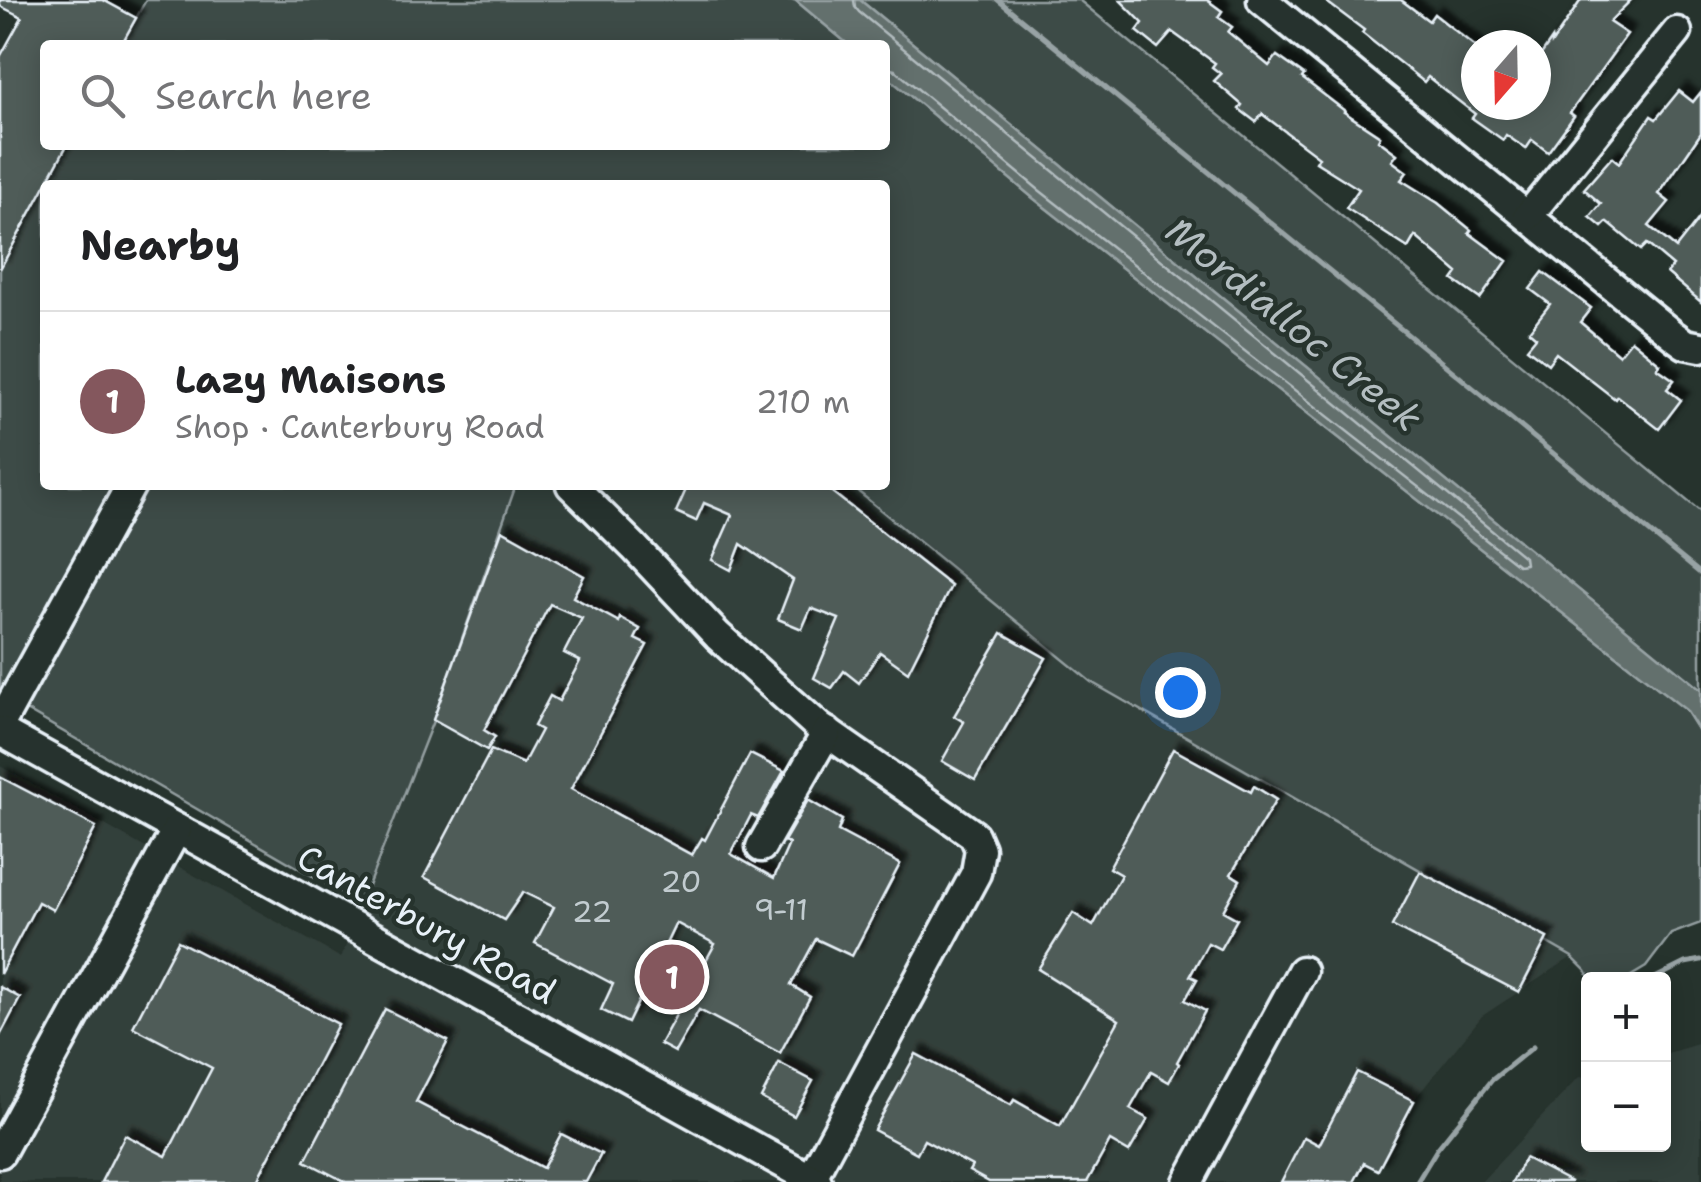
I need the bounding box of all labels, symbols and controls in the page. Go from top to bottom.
north arrow [1461,30,1551,120]
search box [40,40,890,150]
icon: search [75,68,130,123]
text: Search here [155,70,372,121]
water label: Mordialloc Creek [1155,205,1433,443]
text: Nearby [80,217,240,273]
text: Lazy Maisons [175,354,446,405]
text: 1 [105,380,120,423]
text: 210 m [756,380,850,423]
text: Shop · Canterbury Road [175,405,545,448]
your location [1155,667,1206,718]
street label: Canterbury Road [289,833,565,1015]
house number: 20 [660,861,702,902]
house number: 9-11 [754,889,808,930]
house number: 22 [572,891,612,932]
pin: 1 [640,940,704,1014]
map controls [1581,972,1671,1152]
button: + [1581,972,1671,1062]
button: − [1581,1062,1671,1152]

